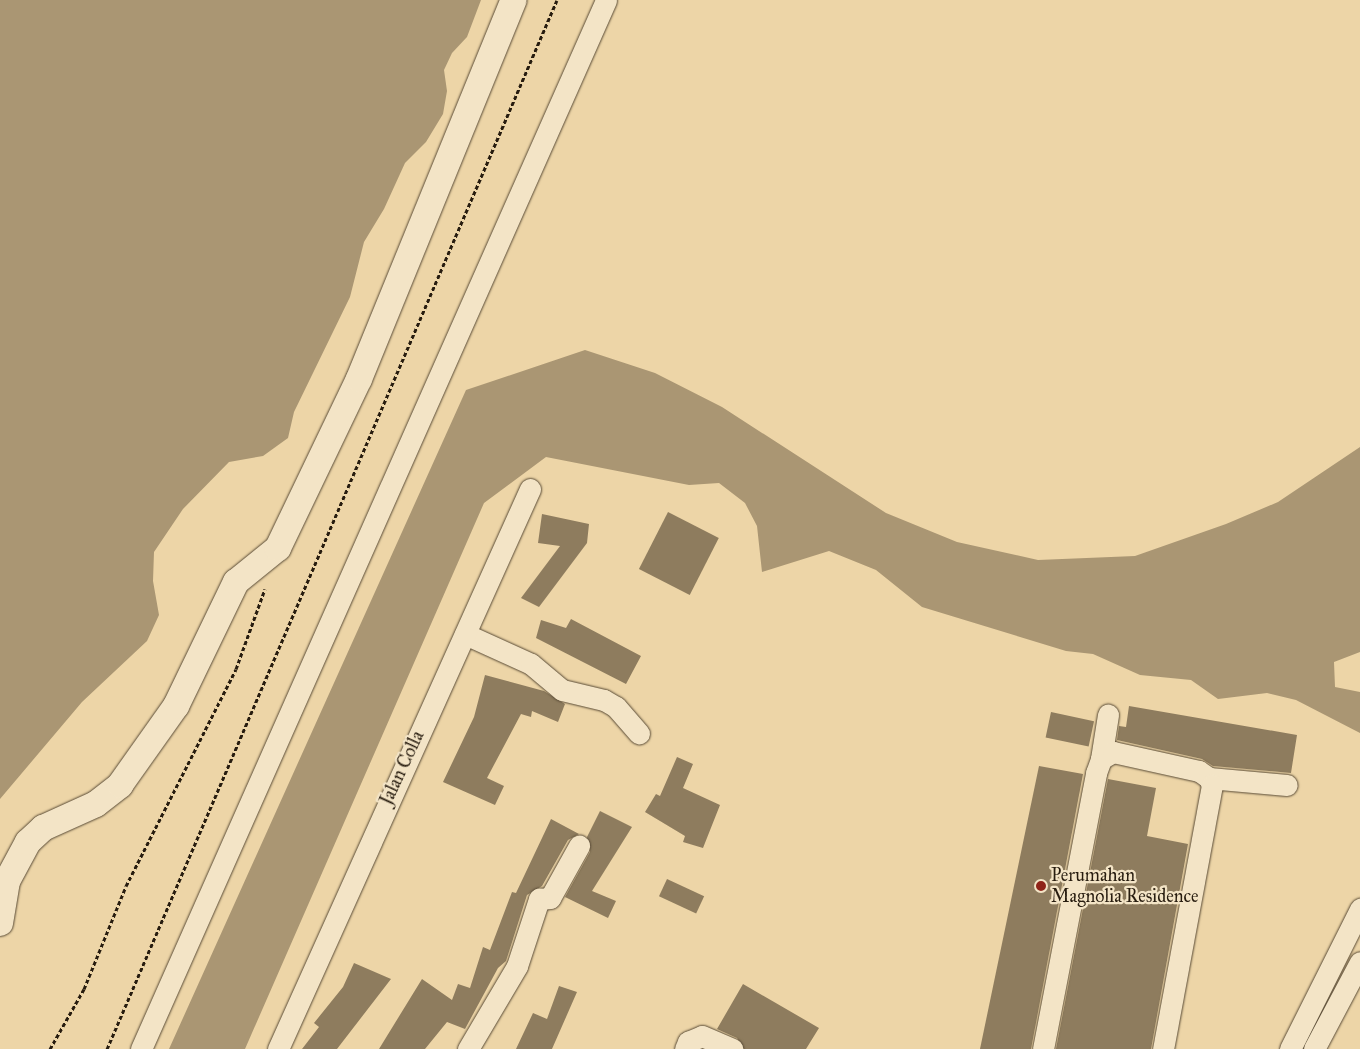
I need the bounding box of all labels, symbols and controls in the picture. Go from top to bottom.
street label: Jalan Colla [375,728,429,808]
place label: Perumahan Magnolia Residence [1051,865,1199,908]
marker: Perumahan Magnolia Residence [1035,880,1047,892]

